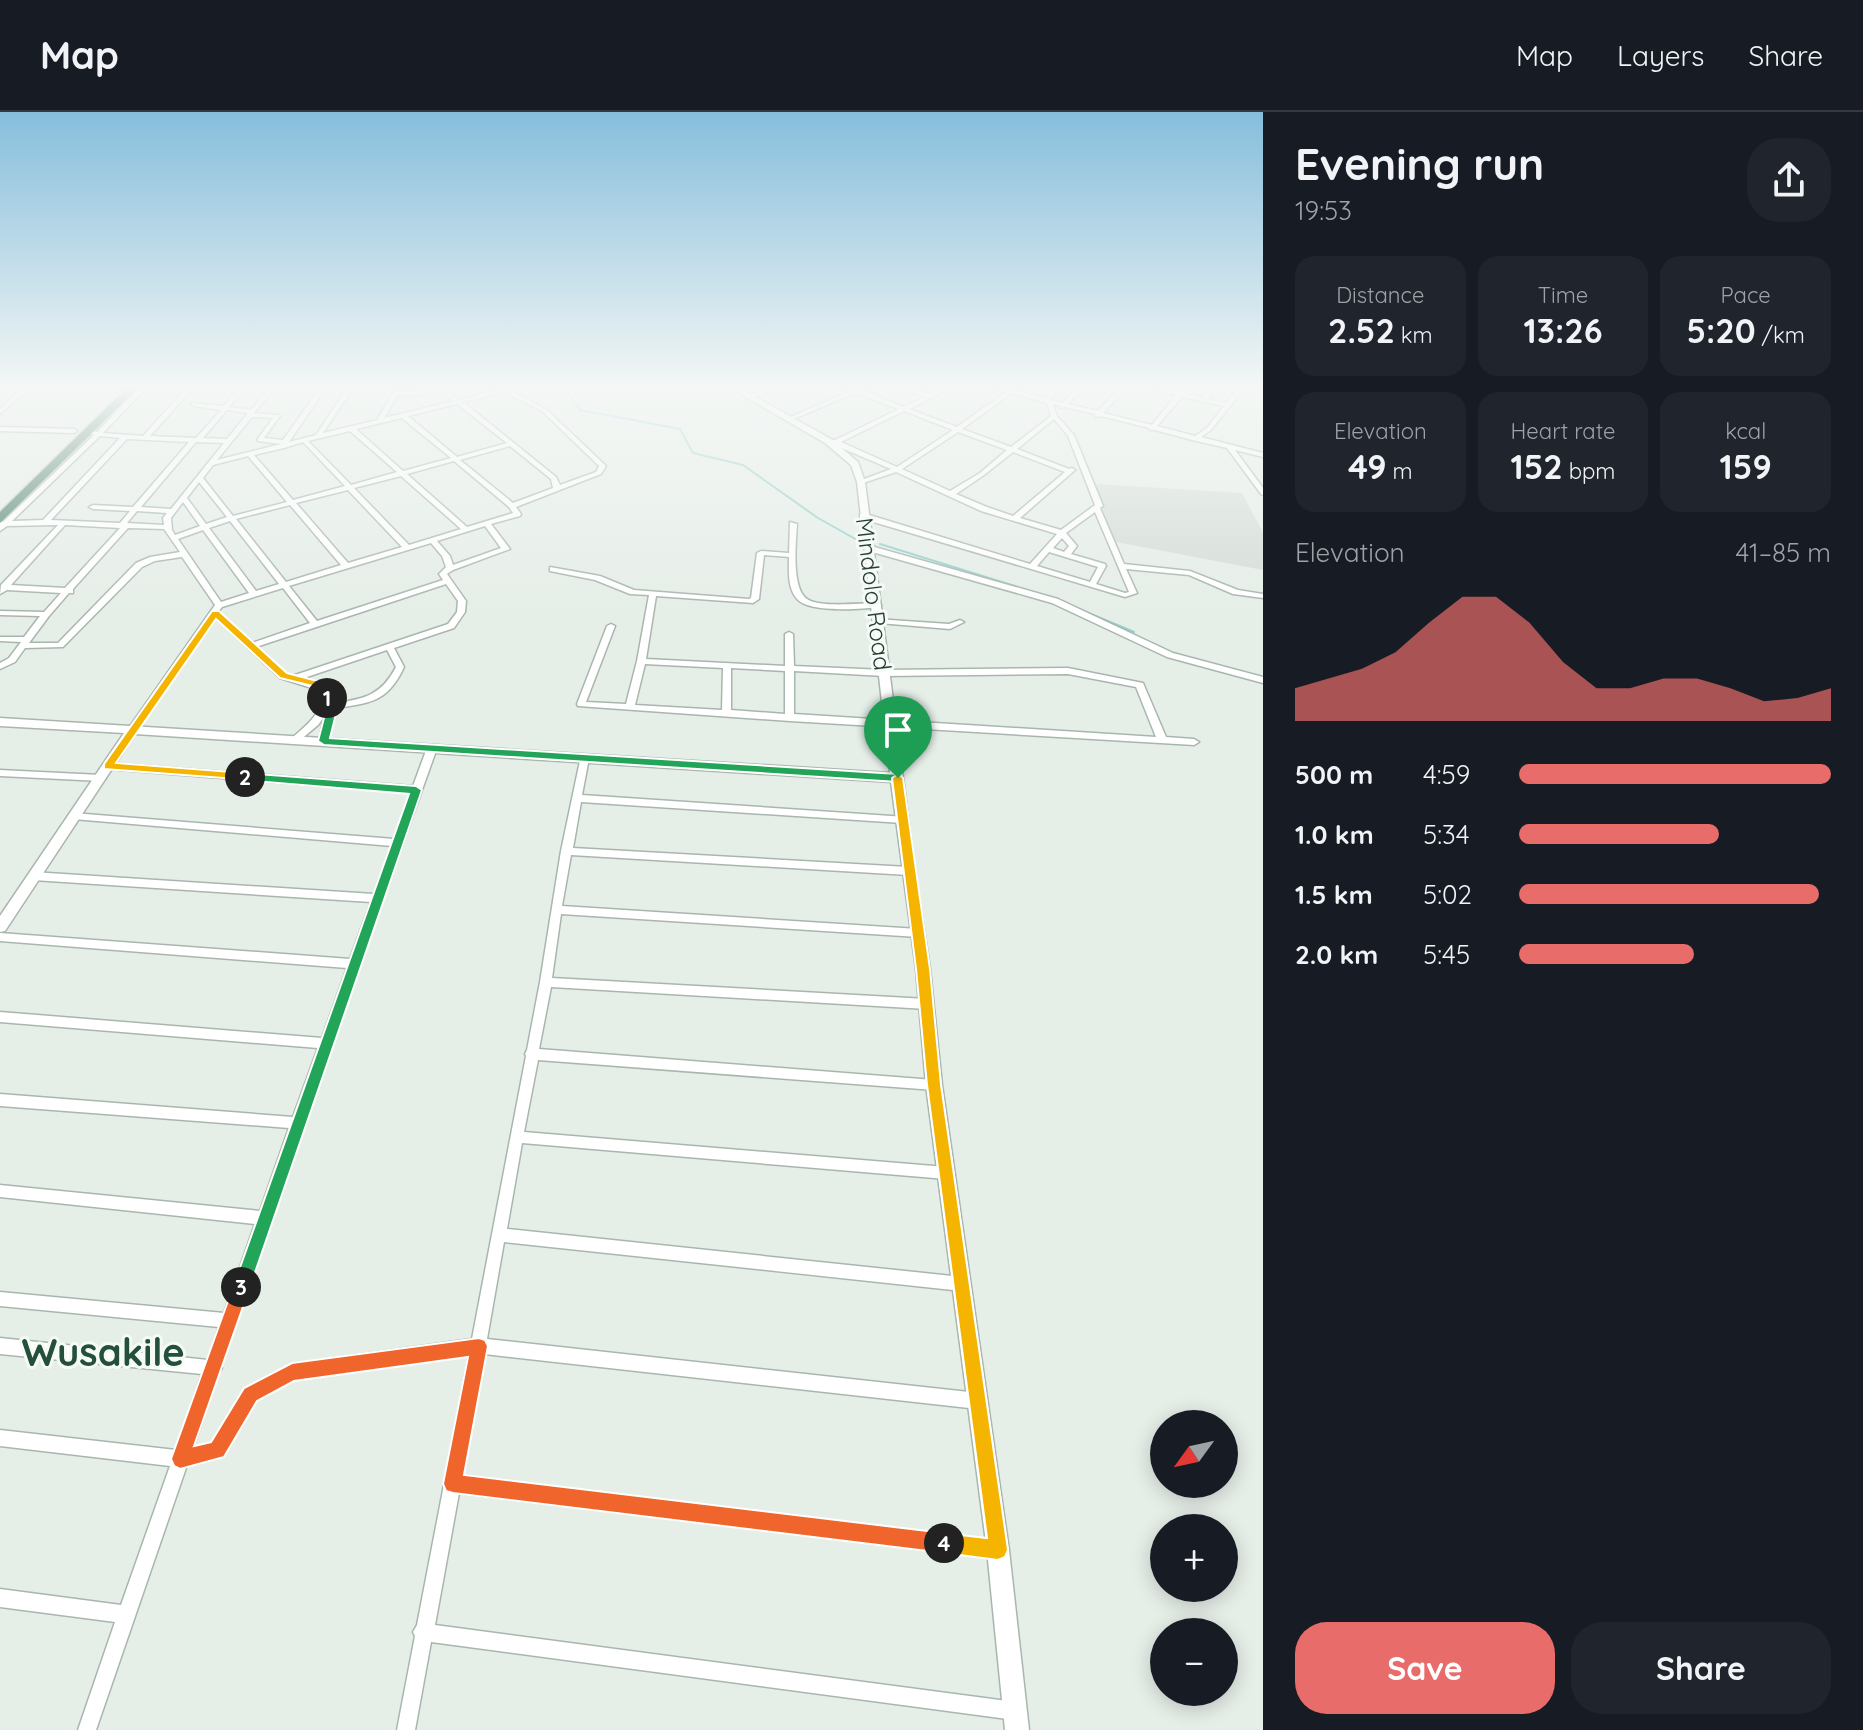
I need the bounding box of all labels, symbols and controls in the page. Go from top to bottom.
text: Map [40,31,119,79]
text: Map [1516,38,1573,73]
text: Layers [1617,38,1704,73]
text: Share [1748,38,1823,73]
text: Evening run [1295,136,1544,191]
button: share [1747,138,1831,222]
text: 19:53 [1295,194,1352,227]
text: Distance [1336,281,1424,309]
text: Time [1538,281,1588,309]
text: Pace [1721,281,1771,309]
text: 2.52 [1328,309,1395,352]
text: 13:26 [1524,309,1602,352]
text: 5:20 [1686,309,1756,352]
text: km [1395,321,1433,349]
text: /km [1756,321,1805,349]
text: Elevation [1334,417,1427,445]
text: Heart rate [1511,417,1615,445]
text: kcal [1725,417,1766,445]
text: 49 [1348,445,1387,488]
text: 152 [1511,445,1563,488]
text: 159 [1720,445,1772,488]
text: m [1387,457,1413,485]
text: bpm [1563,457,1615,485]
street label: Mindolo Road [850,516,898,672]
text: Elevation [1295,536,1405,569]
text: 41–85 m [1736,536,1831,569]
pin: 1 [307,678,347,718]
text: 1 [323,684,331,712]
pin [864,696,932,778]
icon: arrive [876,708,920,752]
pin: 2 [225,757,265,797]
text: 500 m [1295,758,1373,791]
text: 4:59 [1423,758,1470,791]
text: 2 [239,763,251,791]
text: 1.0 km [1295,818,1374,851]
text: 5:34 [1423,818,1469,851]
text: 1.5 km [1295,878,1373,911]
text: 5:02 [1423,878,1472,911]
text: 2.0 km [1295,938,1378,971]
text: 5:45 [1423,938,1470,971]
pin: 3 [221,1267,261,1307]
text: 3 [235,1273,247,1301]
district label: Wusakile [21,1328,185,1376]
north arrow [1150,1410,1238,1498]
map controls [1150,1410,1238,1706]
button: + [1150,1514,1238,1602]
pin: 4 [924,1523,964,1563]
text: 4 [938,1529,950,1557]
button: − [1150,1618,1238,1706]
button: Save [1295,1622,1555,1714]
button: Share [1571,1622,1831,1714]

